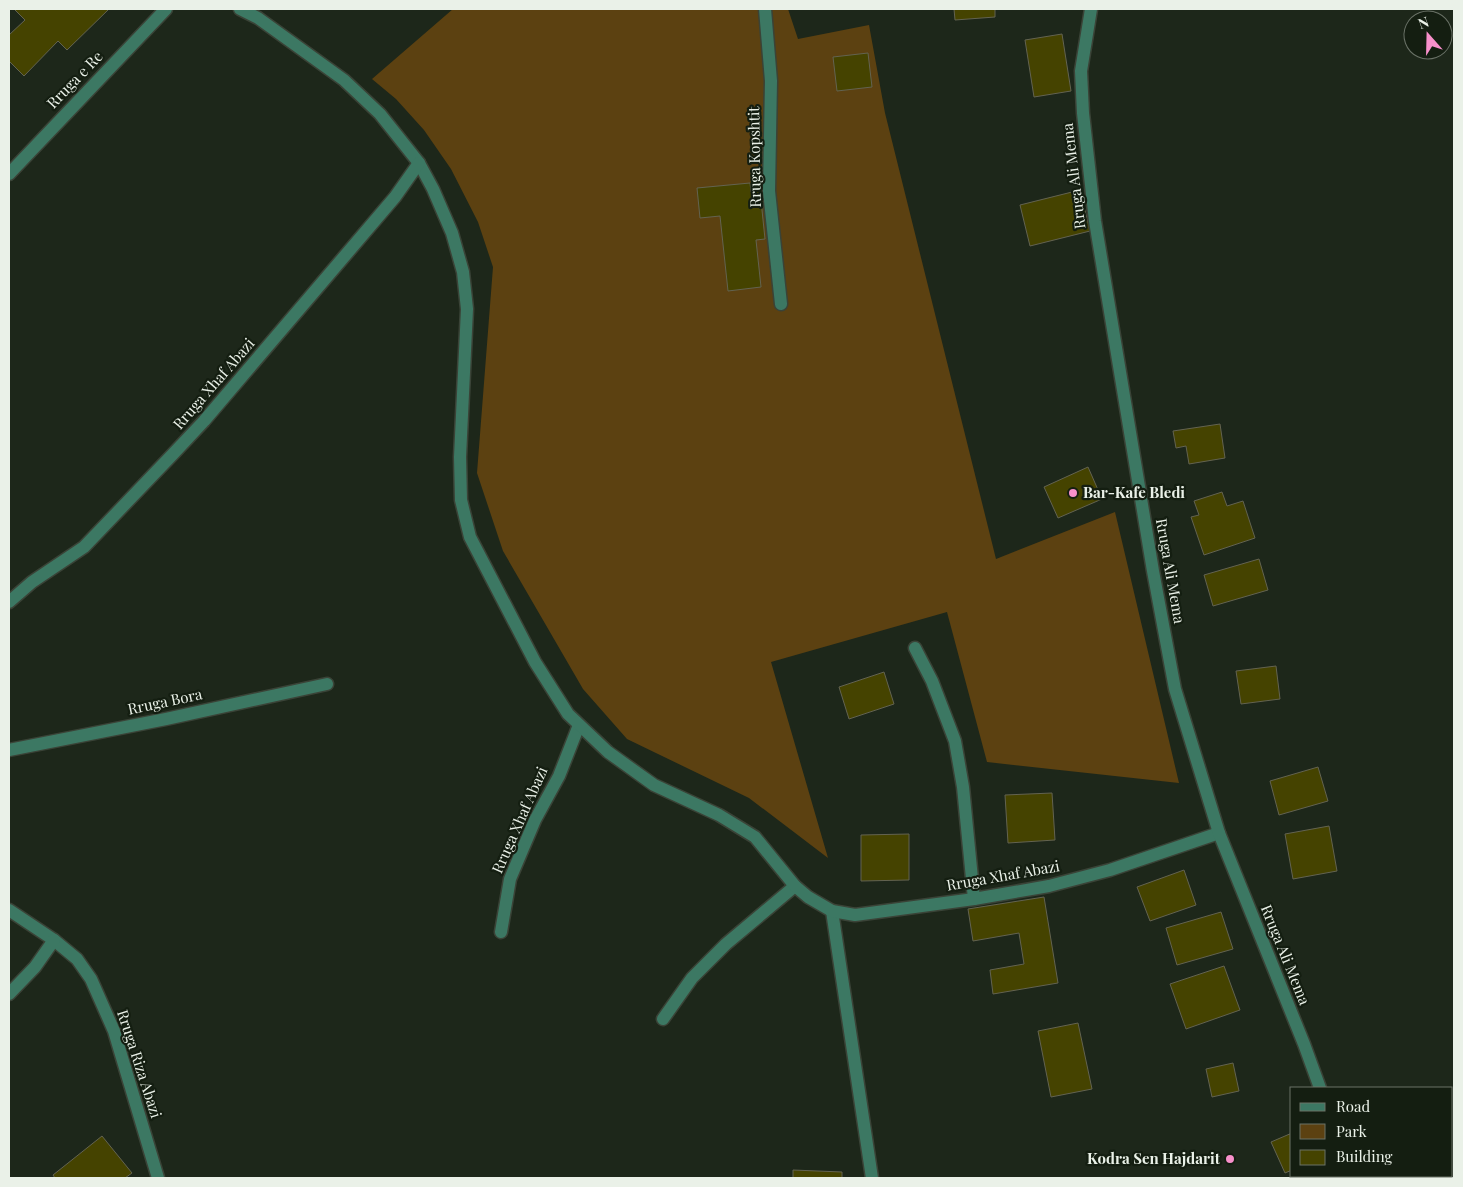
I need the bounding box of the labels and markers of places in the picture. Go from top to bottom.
place label: Bar-Kafe Bledi [1083,482,1185,502]
marker: Bar-Kafe Bledi [1067,487,1079,499]
place label: Kodra Sen Hajdarit [1087,1148,1221,1168]
marker: Kodra Sen Hajdarit [1224,1153,1236,1165]

